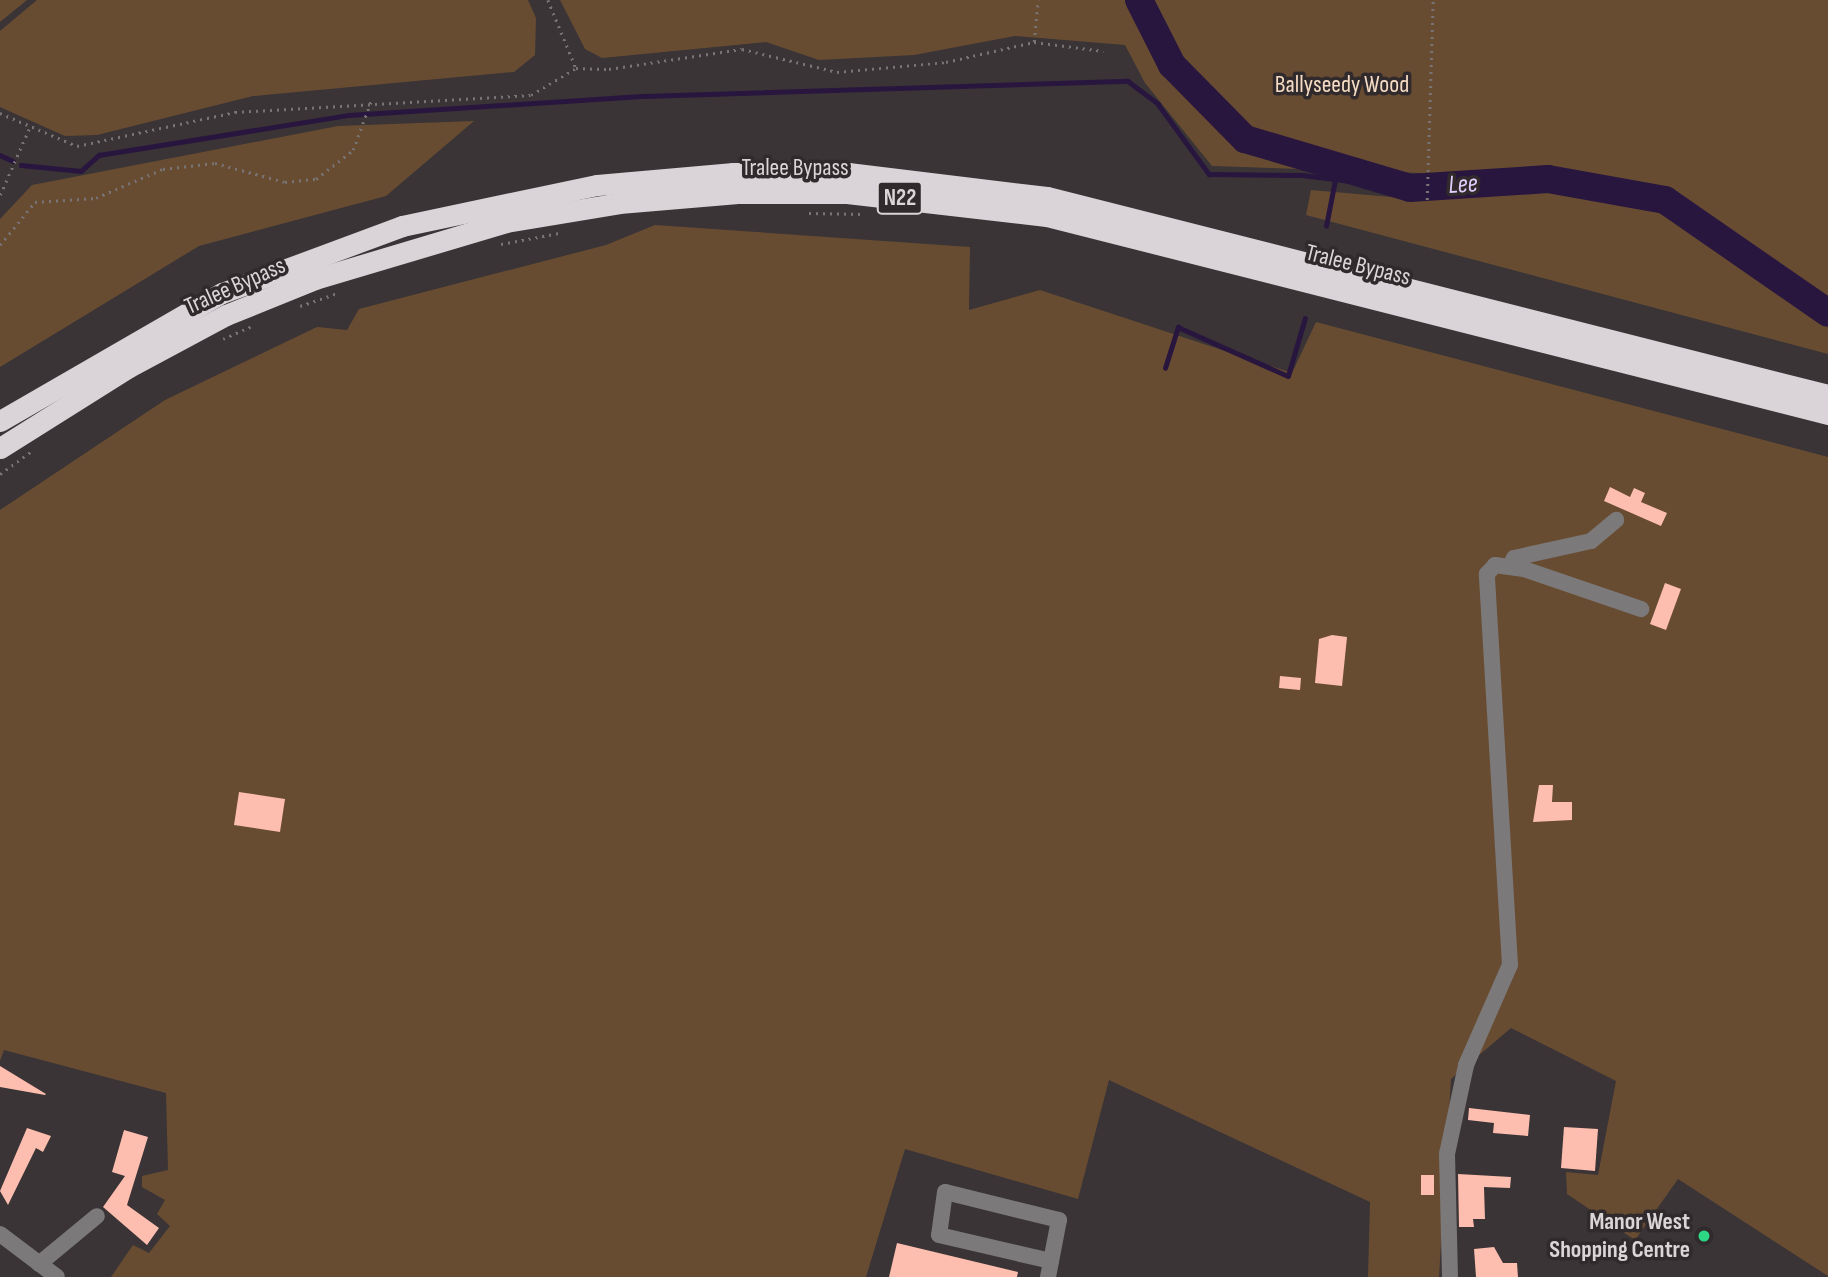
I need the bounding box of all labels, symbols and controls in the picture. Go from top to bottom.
park label: Ballyseedy Wood [1275,71,1409,99]
street label: Tralee Bypass [741,154,849,182]
water label: Lee [1447,168,1479,202]
road number: N22 [876,178,925,218]
street label: Tralee Bypass [1303,238,1413,292]
street label: Tralee Bypass [180,251,290,321]
place label: Manor West Shopping Centre [1549,1208,1690,1264]
marker: Manor West Shopping Centre [1696,1228,1712,1244]

